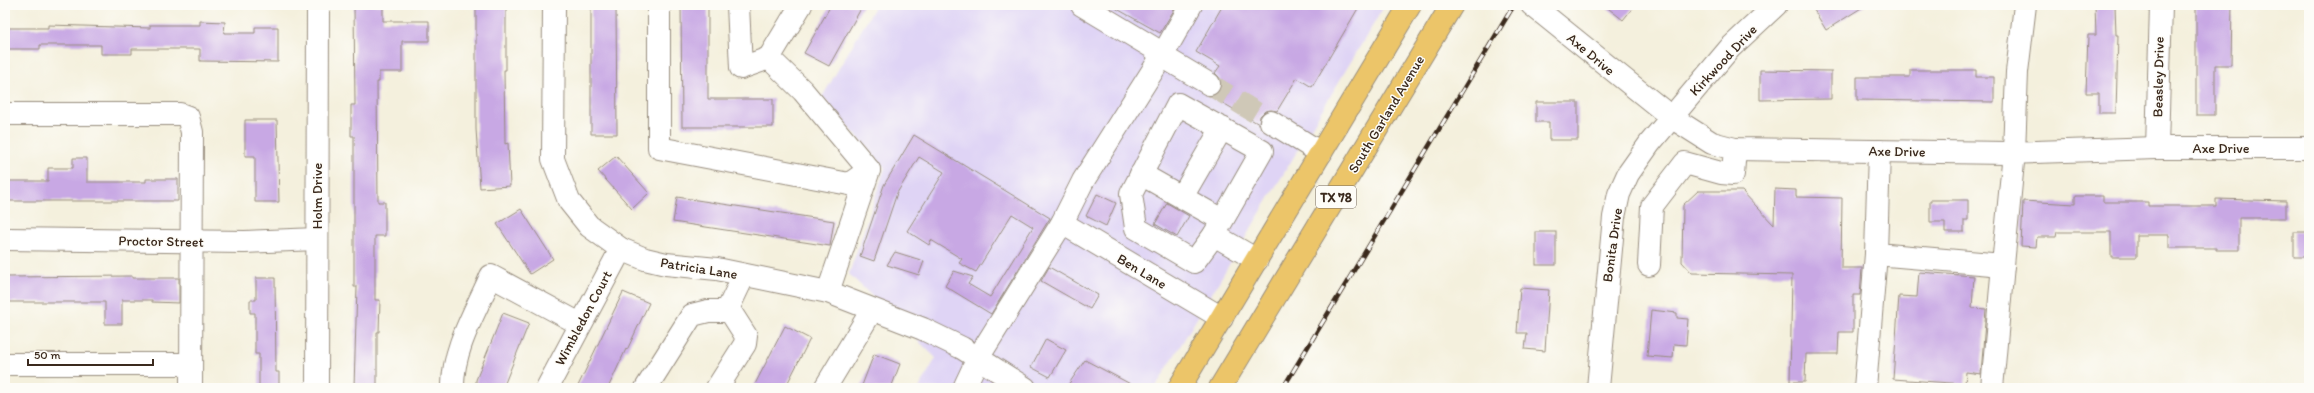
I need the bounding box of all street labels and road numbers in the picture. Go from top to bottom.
street label: Kirkwood Drive [1686,21,1761,99]
street label: Axe Drive [1563,30,1618,79]
street label: Beasley Drive [2149,36,2168,118]
street label: South Garland Avenue [1345,52,1428,176]
street label: Axe Drive [2192,140,2250,157]
street label: Axe Drive [1868,143,1926,161]
street label: Holm Drive [309,163,326,229]
road number: TX 78 [1316,186,1356,208]
street label: Bonita Drive [1599,206,1626,283]
street label: Proctor Street [118,232,204,251]
street label: Ben Lane [1114,250,1170,293]
street label: Patricia Lane [659,254,739,283]
street label: Wimbledon Court [551,268,616,369]

